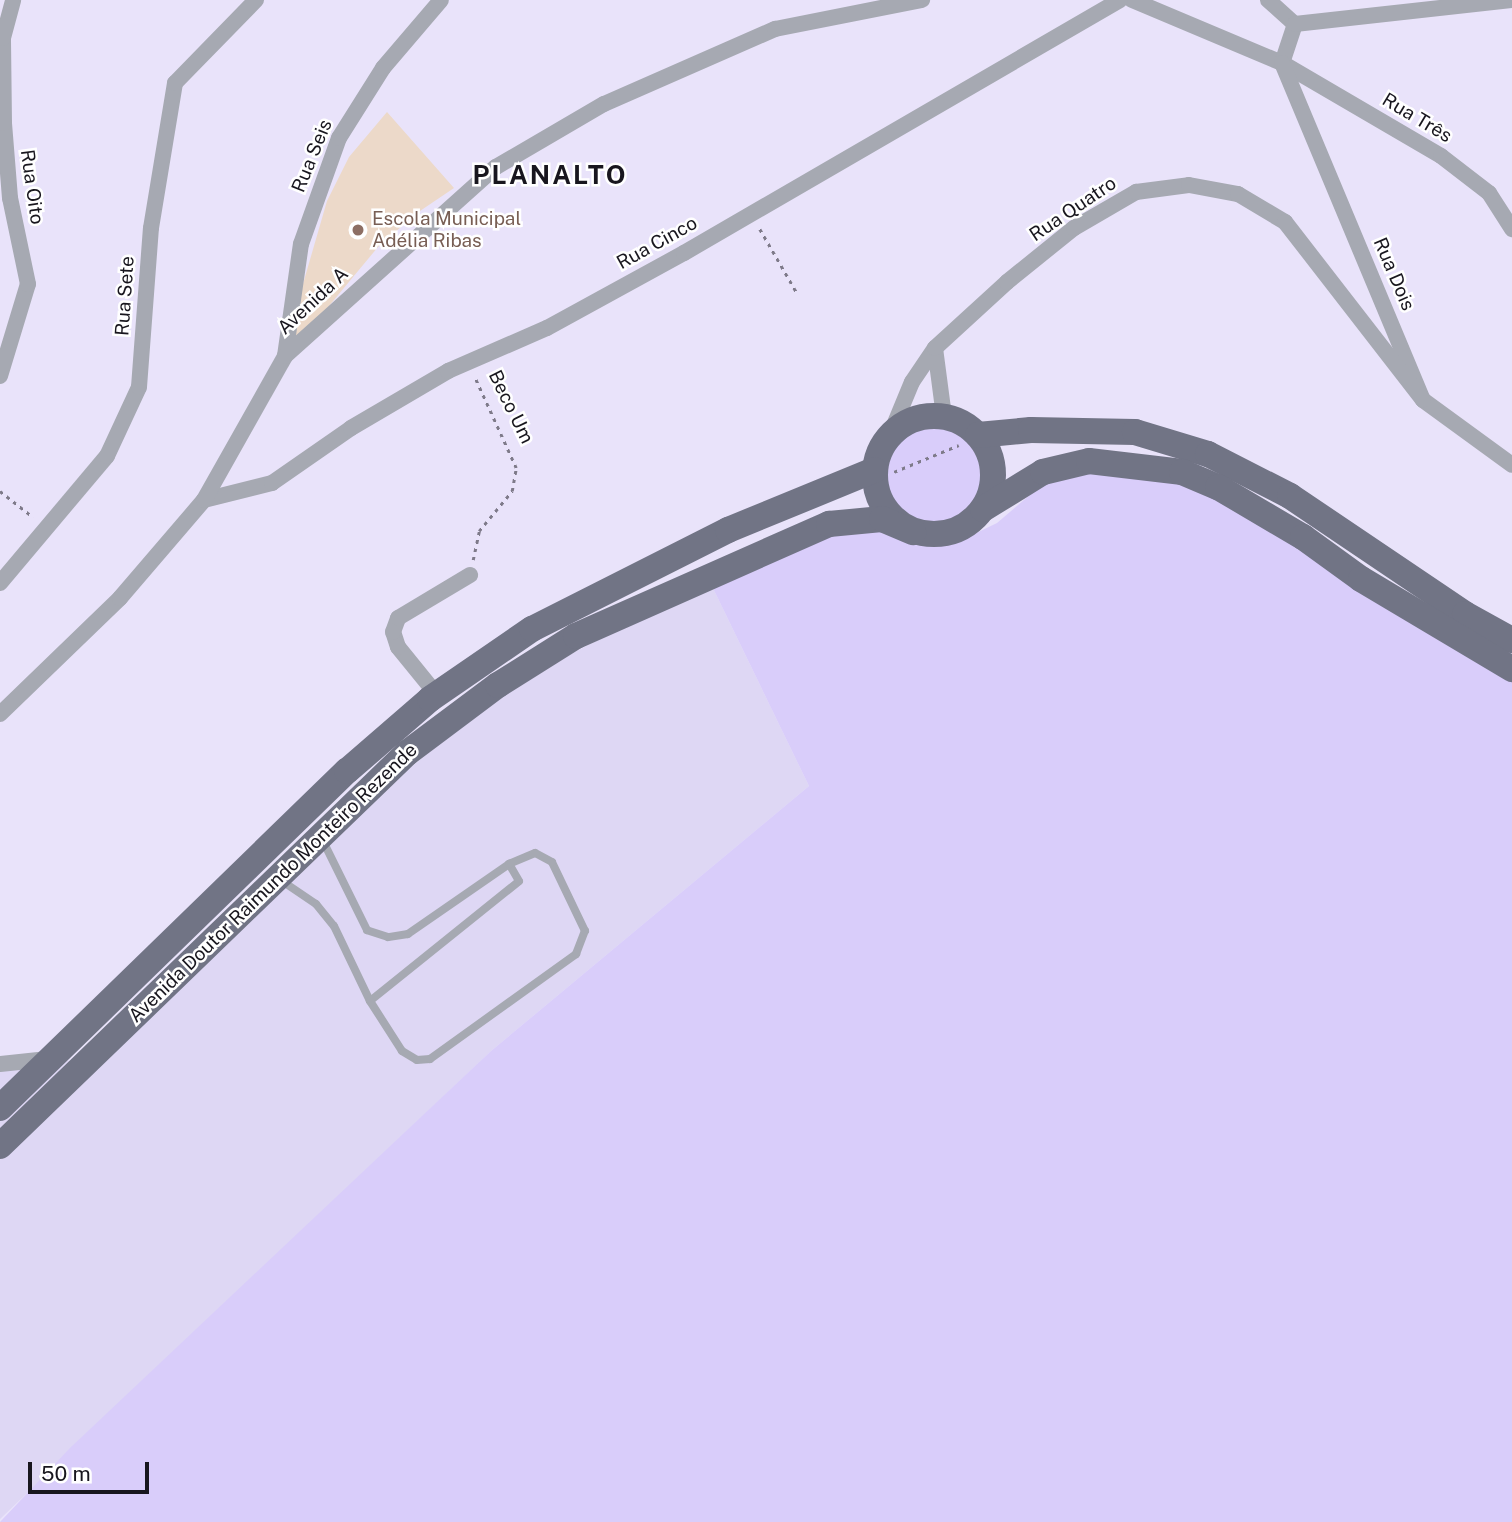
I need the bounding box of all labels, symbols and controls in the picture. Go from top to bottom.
street label: Rua Três [1378,88,1456,148]
street label: Rua Seis [287,116,337,196]
street label: Rua Oito [15,148,49,226]
district label: PLANALTO [474,159,626,191]
street label: Rua Quatro [1025,172,1121,246]
place label: Escola Municipal Adélia Ribas [372,208,521,252]
street label: Rua Cinco [613,212,701,274]
marker: Escola Municipal Adélia Ribas [350,222,366,238]
street label: Rua Dois [1368,234,1420,314]
street label: Rua Sete [111,255,139,337]
street label: Avenida A [273,263,353,339]
street label: Beco Um [483,367,539,447]
street label: Avenida Doutor Raimundo Monteiro Rezende [124,739,422,1027]
scale bar [32,1448,152,1492]
text: 50 m [41,1461,91,1486]

